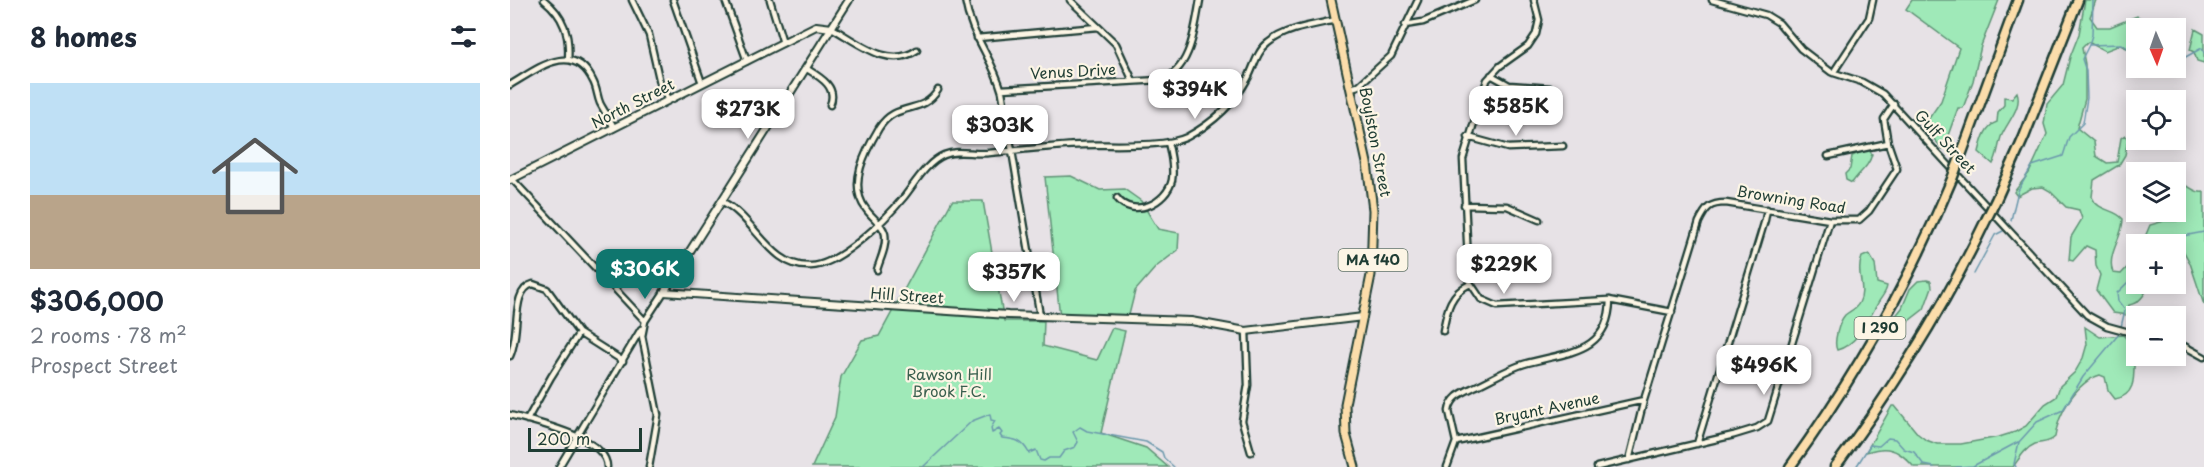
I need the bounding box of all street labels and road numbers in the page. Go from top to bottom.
street label: Venus Drive [1029,57,1116,84]
street label: North Street [587,72,678,133]
street label: Boylston Street [1355,85,1398,199]
street label: Gulf Street [1910,104,1982,178]
street label: Browning Road [1735,179,1848,219]
road number: MA 140 [1338,249,1408,271]
street label: Hill Street [870,280,945,309]
road number: I 290 [1854,317,1906,339]
street label: Bryant Avenue [1492,385,1601,430]

